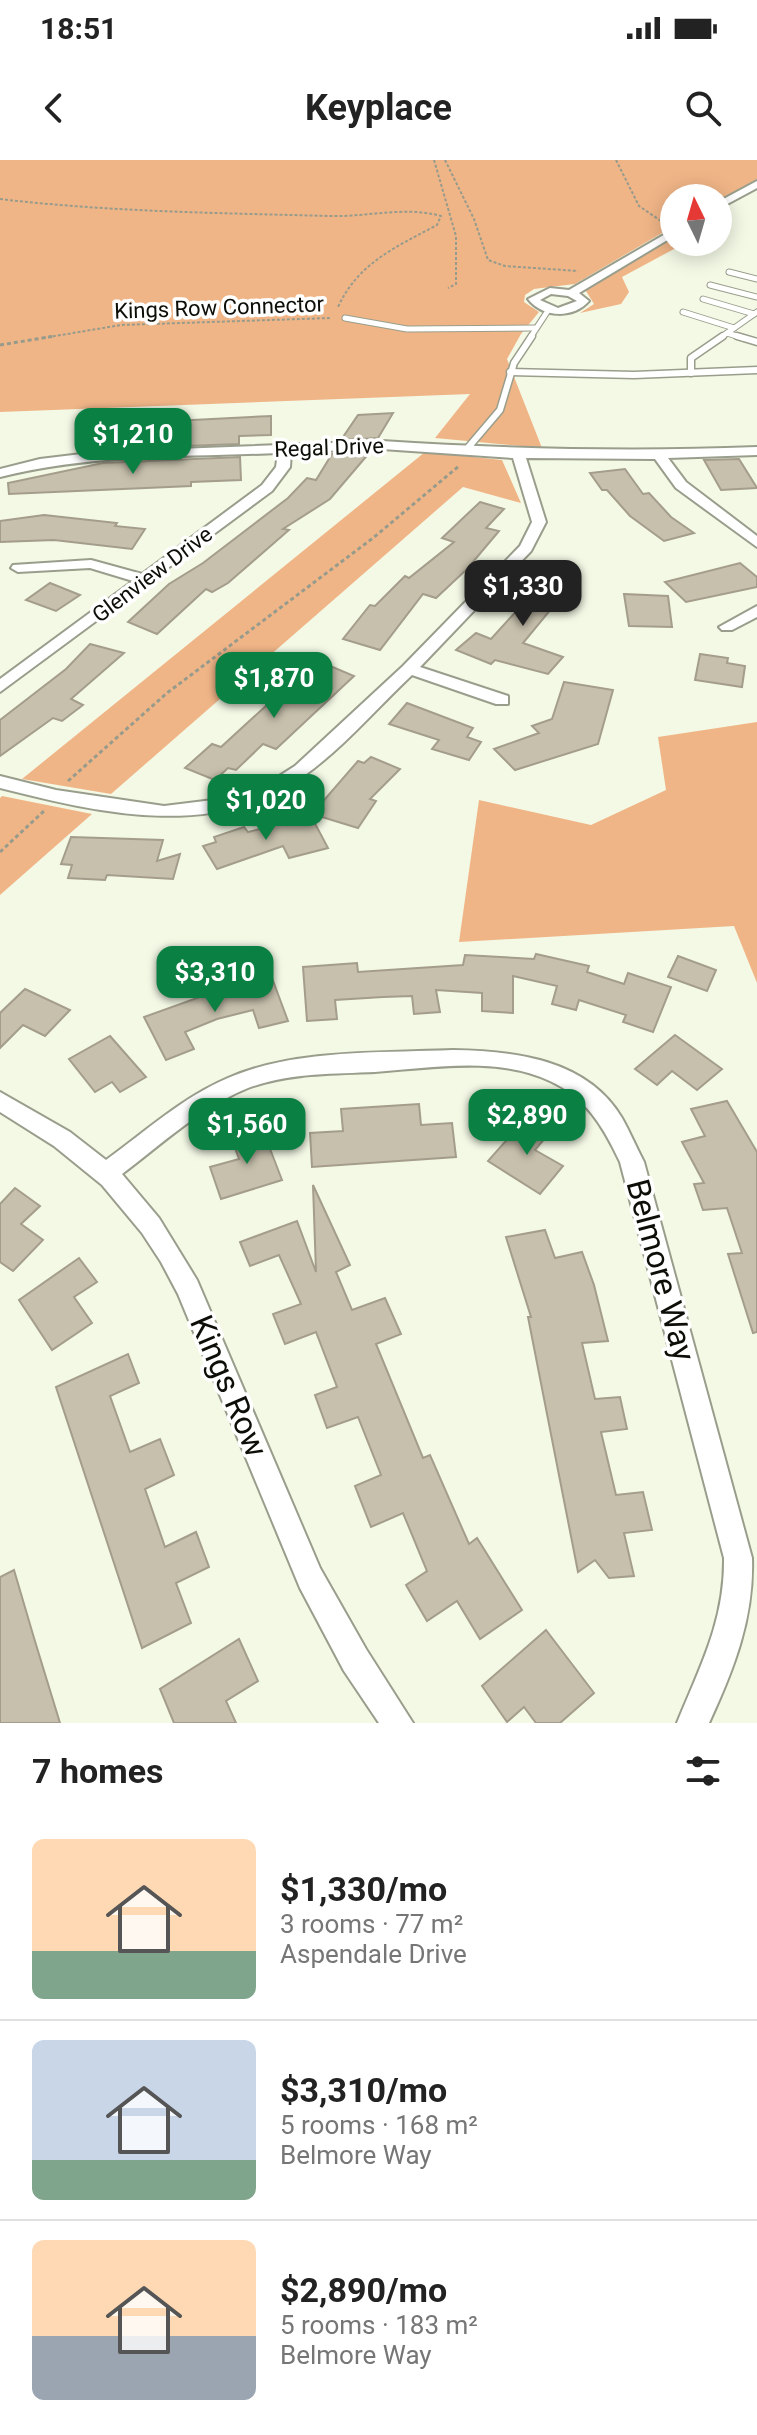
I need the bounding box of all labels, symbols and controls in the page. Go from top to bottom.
text: 18:51 [40,11,117,46]
icon: back [32,86,76,130]
icon: search [681,86,725,130]
text: Keyplace [305,87,452,129]
north arrow [660,184,732,256]
map controls [660,184,732,256]
street label: Kings Row Connector [114,291,325,324]
pin: $1,210 [68,408,198,476]
text: $1,210 [93,419,173,449]
street label: Regal Drive [274,433,384,462]
street label: Glenview Drive [88,521,217,627]
pin: $1,330 [458,560,588,628]
text: $1,330 [483,571,563,601]
pin: $1,870 [209,652,339,720]
text: $1,870 [234,663,314,693]
pin: $1,020 [201,774,331,842]
text: $1,020 [226,785,306,815]
pin: $3,310 [150,946,280,1014]
text: $3,310 [175,957,255,987]
pin: $2,890 [462,1089,592,1157]
pin: $1,560 [182,1098,312,1166]
text: $2,890 [487,1100,567,1130]
text: $1,560 [207,1109,287,1139]
street label: Belmore Way [618,1175,704,1365]
street label: Kings Row [182,1310,276,1462]
icon: filters [681,1749,725,1793]
text: 7 homes [32,1751,163,1791]
text: $1,330/mo [280,1869,447,1909]
icon: home [96,1871,192,1967]
text: 3 rooms · 77 m² [280,1909,463,1939]
text: Aspendale Drive [280,1939,467,1969]
text: $3,310/mo [280,2070,447,2110]
icon: home [96,2072,192,2168]
text: 5 rooms · 168 m² [280,2110,478,2140]
text: Belmore Way [280,2140,432,2170]
text: $2,890/mo [280,2270,447,2310]
icon: home [96,2272,192,2368]
text: 5 rooms · 183 m² [280,2310,478,2340]
text: Belmore Way [280,2340,432,2370]

